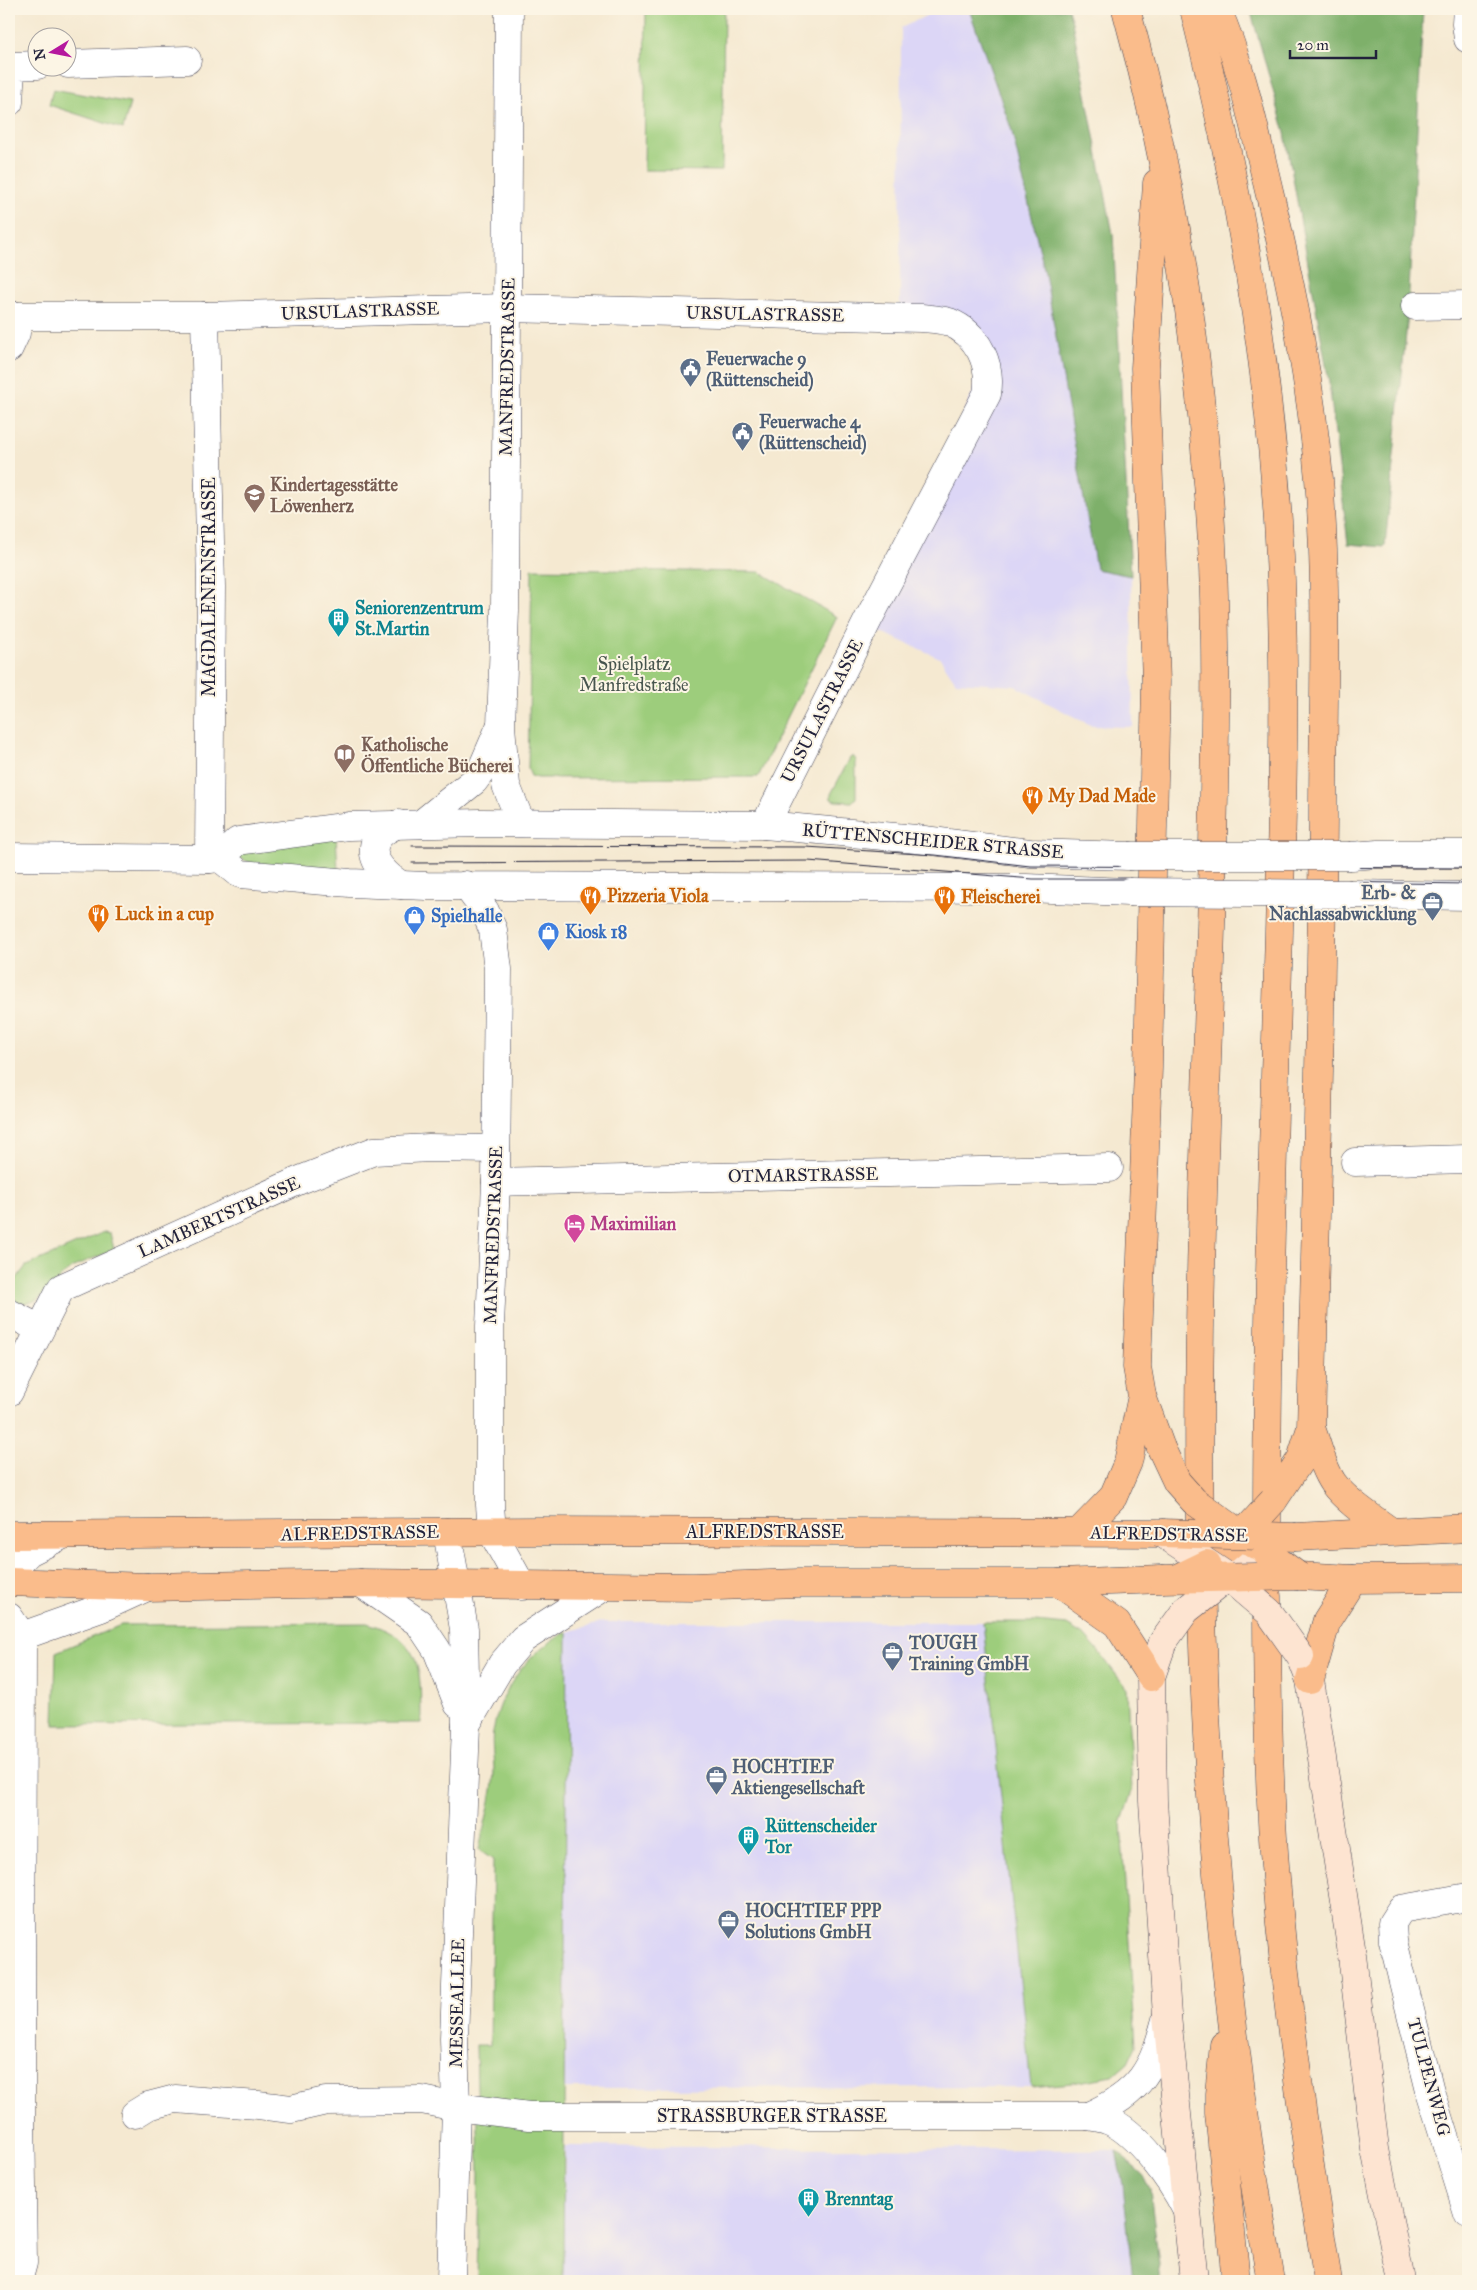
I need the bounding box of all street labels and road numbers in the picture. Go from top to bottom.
street label: MANFREDSTRASSE [494,277,520,456]
street label: URSULASTRASSE [280,297,440,325]
street label: URSULASTRASSE [686,302,845,326]
street label: MAGDALENENSTRASSE [198,477,220,697]
street label: URSULASTRASSE [776,635,868,787]
street label: RÜTTENSCHEIDER STRASSE [801,818,1065,863]
street label: MANFREDSTRASSE [479,1145,507,1325]
street label: OTMARSTRASSE [728,1163,879,1187]
street label: LAMBERTSTRASSE [135,1171,303,1263]
street label: ALFREDSTRASSE [280,1521,439,1545]
street label: ALFREDSTRASSE [685,1521,844,1543]
street label: ALFREDSTRASSE [1089,1522,1248,1546]
street label: MESSEALLEE [445,1938,469,2068]
street label: TULPENWEG [1403,2015,1455,2139]
street label: STRASSBURGER STRASSE [657,2105,887,2127]

